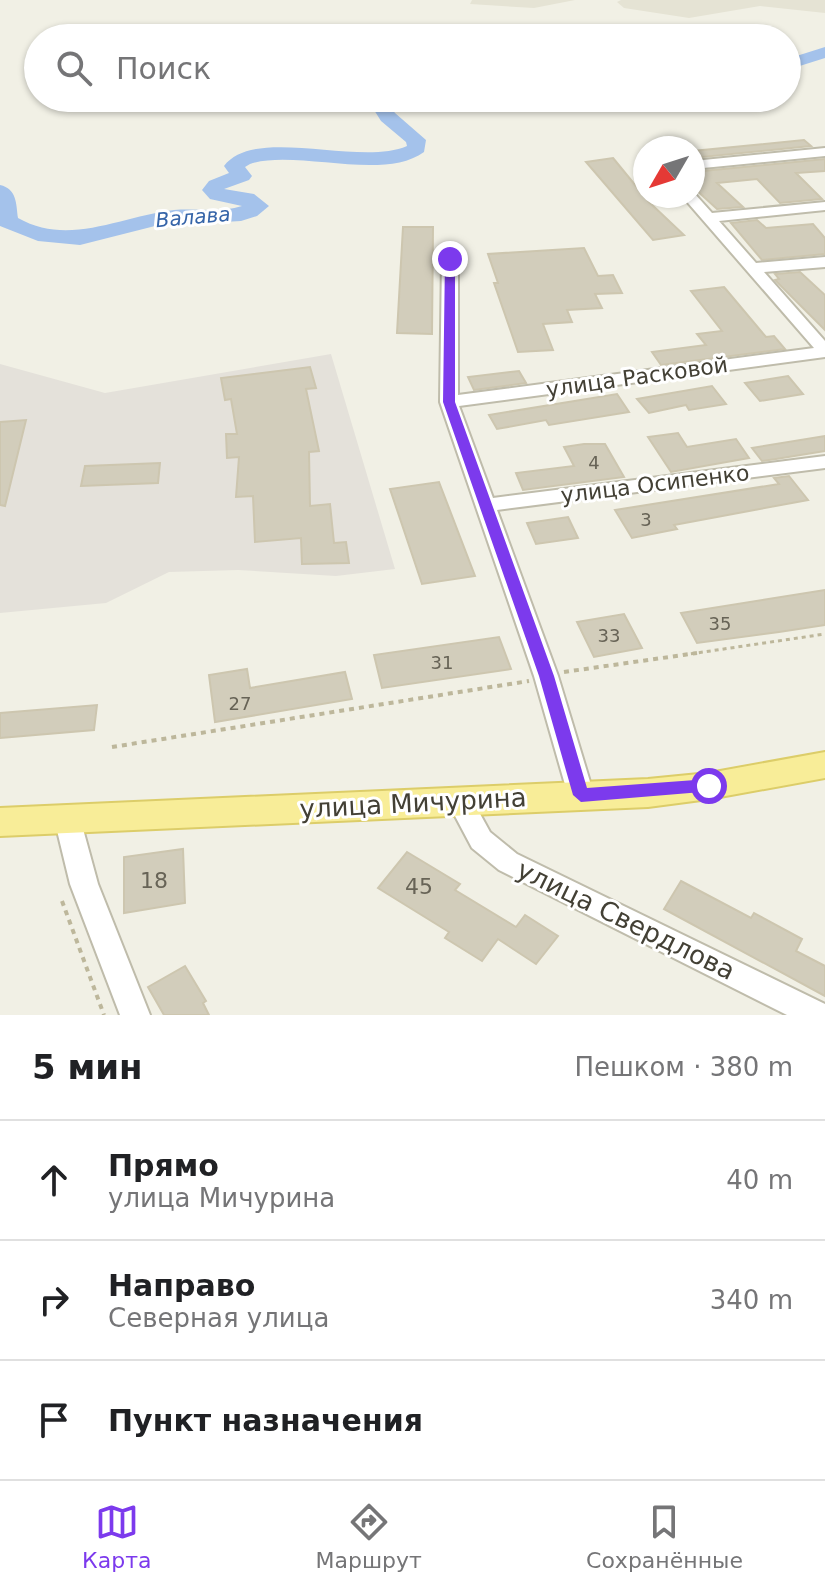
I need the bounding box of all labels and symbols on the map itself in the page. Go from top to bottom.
north arrow [633,136,705,208]
water label: Валава [155,202,231,232]
route end [432,241,468,277]
street label: улица Расковой [545,352,729,402]
house number: 4 [588,452,600,473]
street label: улица Осипенко [559,460,751,508]
house number: 3 [640,509,652,530]
house number: 35 [709,613,731,634]
house number: 33 [598,625,620,646]
house number: 31 [431,652,453,673]
house number: 27 [229,693,251,714]
route start [691,768,727,804]
street label: улица Мичурина [299,782,527,824]
street label: улица Свердлова [512,854,740,986]
house number: 18 [140,868,168,893]
house number: 45 [405,874,433,899]

